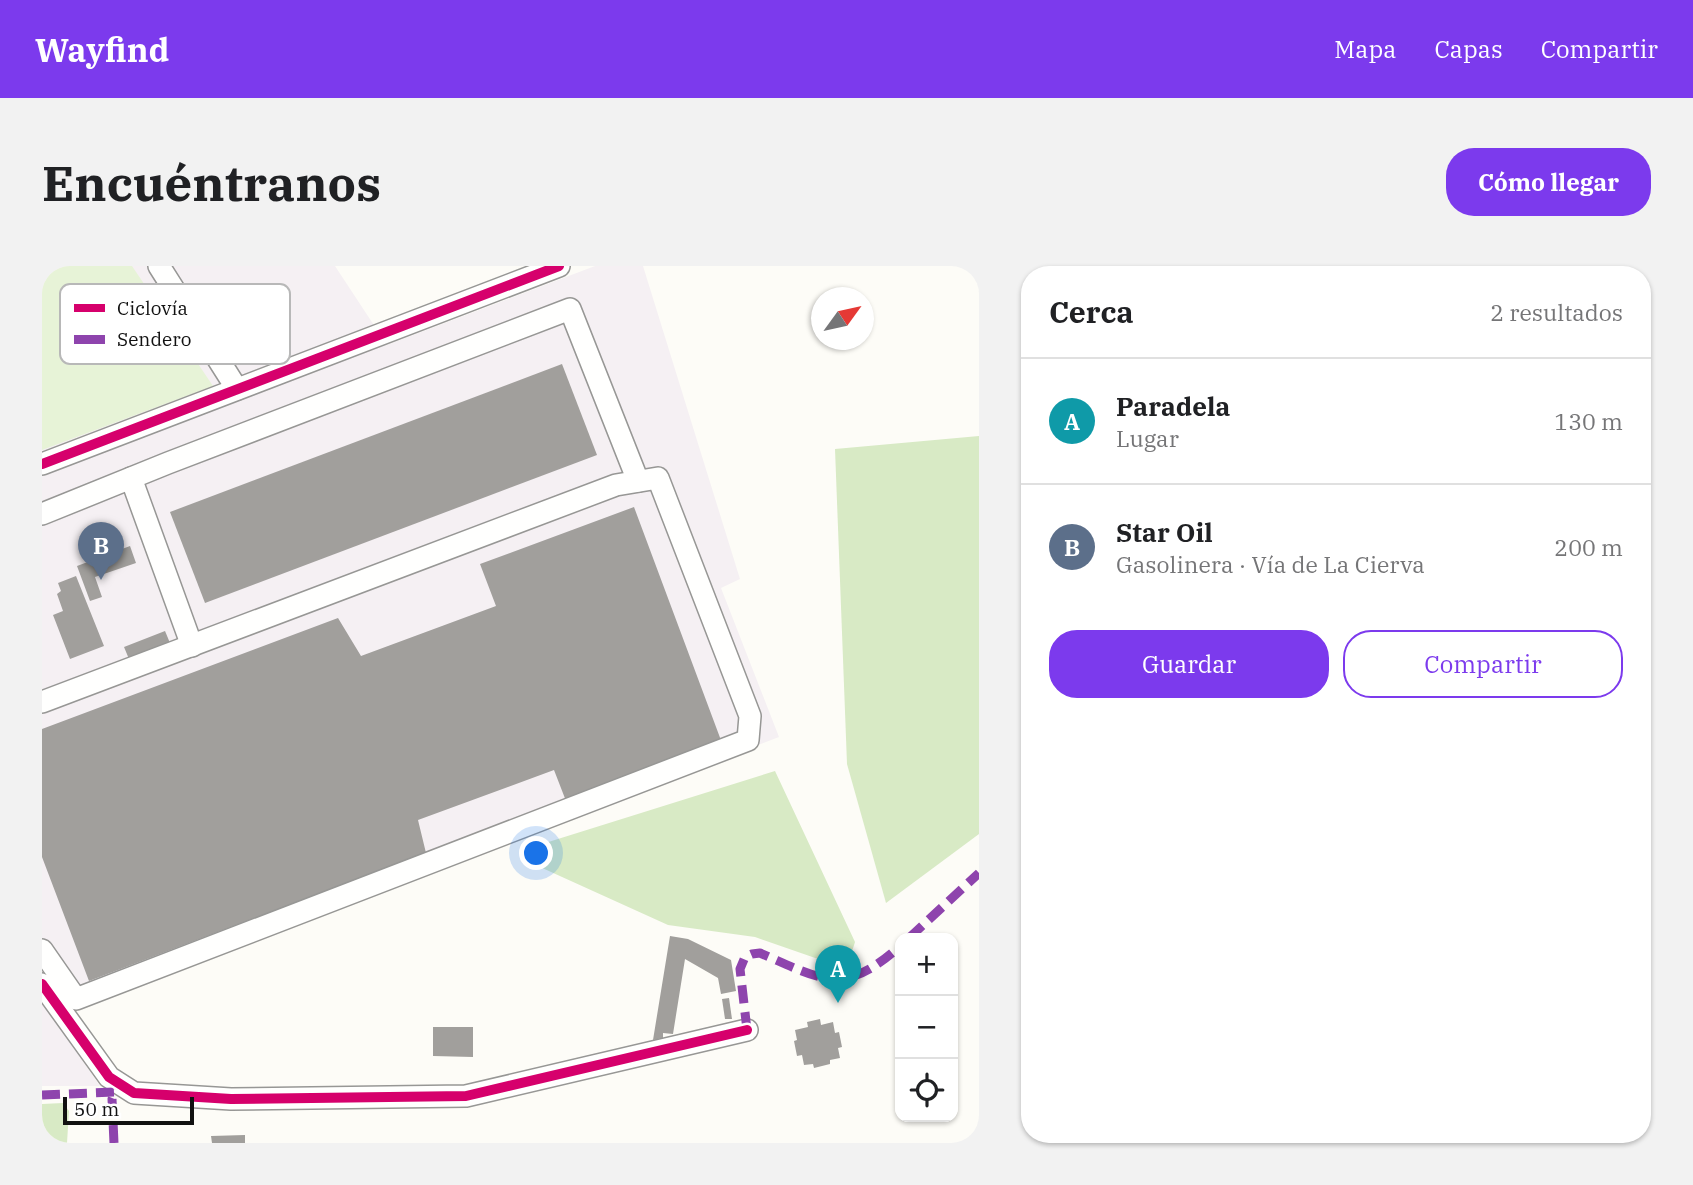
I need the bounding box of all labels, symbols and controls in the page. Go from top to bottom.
text: Wayfind [35,28,169,71]
text: Mapa [1334,33,1396,65]
text: Capas [1434,33,1503,65]
text: Compartir [1541,33,1658,65]
button: Cómo llegar [1446,148,1651,216]
text: Encuéntranos [42,151,381,214]
legend [60,284,290,364]
north arrow [811,287,874,350]
text: Cerca [1049,292,1134,331]
text: Ciclovía [117,296,188,320]
text: 2 resultados [1490,297,1623,327]
text: Sendero [117,327,191,351]
text: Paradela [1116,389,1230,423]
text: A [1064,406,1080,436]
text: 130 m [1554,406,1623,436]
text: Lugar [1116,423,1179,453]
text: Star Oil [1116,515,1213,549]
pin: B [78,522,124,580]
text: B [1064,532,1080,562]
text: 200 m [1554,532,1623,562]
text: Gasolinera · Vía de La Cierva [1116,549,1425,579]
button: Guardar [1049,630,1329,698]
button: Compartir [1343,630,1623,698]
your location [519,836,553,870]
map controls [895,933,958,1122]
button: + [895,933,958,996]
pin: A [815,945,861,1003]
button: − [895,996,958,1059]
button: locate [895,1059,958,1122]
scale bar [63,1094,194,1126]
text: 50 m [74,1097,119,1121]

